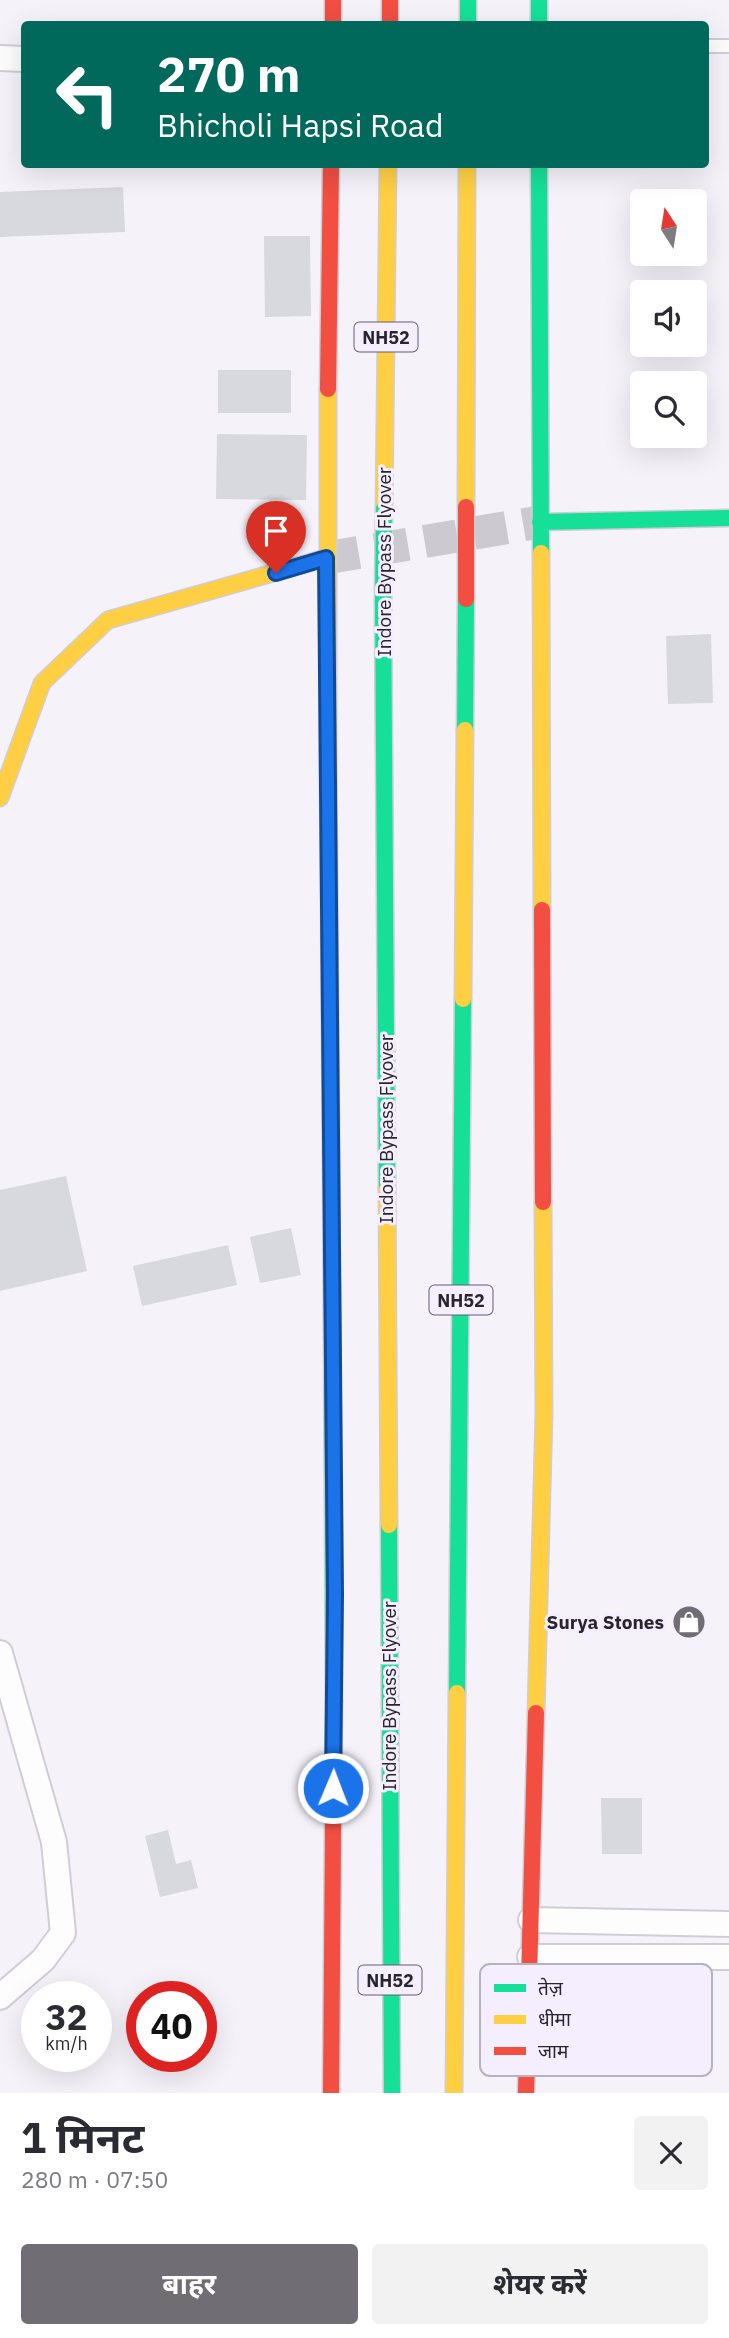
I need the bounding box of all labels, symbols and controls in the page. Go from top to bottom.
text: 270 m [157,42,301,105]
icon: left [42,49,133,140]
text: Bhicholi Hapsi Road [157,104,444,146]
north arrow [630,189,707,266]
map controls [630,189,707,448]
button: sound [630,280,707,357]
road number: NH52 [354,323,418,352]
button: search [630,371,707,448]
street label: Indore Bypass Flyover [372,467,396,657]
pin [246,501,306,573]
icon: arrive [257,512,295,550]
street label: Indore Bypass Flyover [374,1034,398,1224]
road number: NH52 [430,1286,492,1315]
street label: Indore Bypass Flyover [377,1601,401,1791]
shop icon: Surya Stones [670,1603,708,1641]
place label: Surya Stones [547,1610,664,1634]
position arrow [296,1751,370,1825]
legend [480,1964,712,2076]
road number: NH52 [358,1966,422,1994]
text: तेज़ [538,1976,564,2000]
speed limit sign: 40 [126,1981,217,2072]
text: 32 [45,1994,88,2040]
text: धीमा [538,2007,572,2031]
text: km/h [45,2032,88,2055]
text: जाम [538,2039,569,2063]
text: 1 मिनट [21,2110,144,2165]
button: close [634,2116,708,2190]
text: 280 m · 07:50 [21,2164,168,2194]
button: बाहर [21,2244,358,2324]
button: शेयर करें [372,2244,708,2324]

